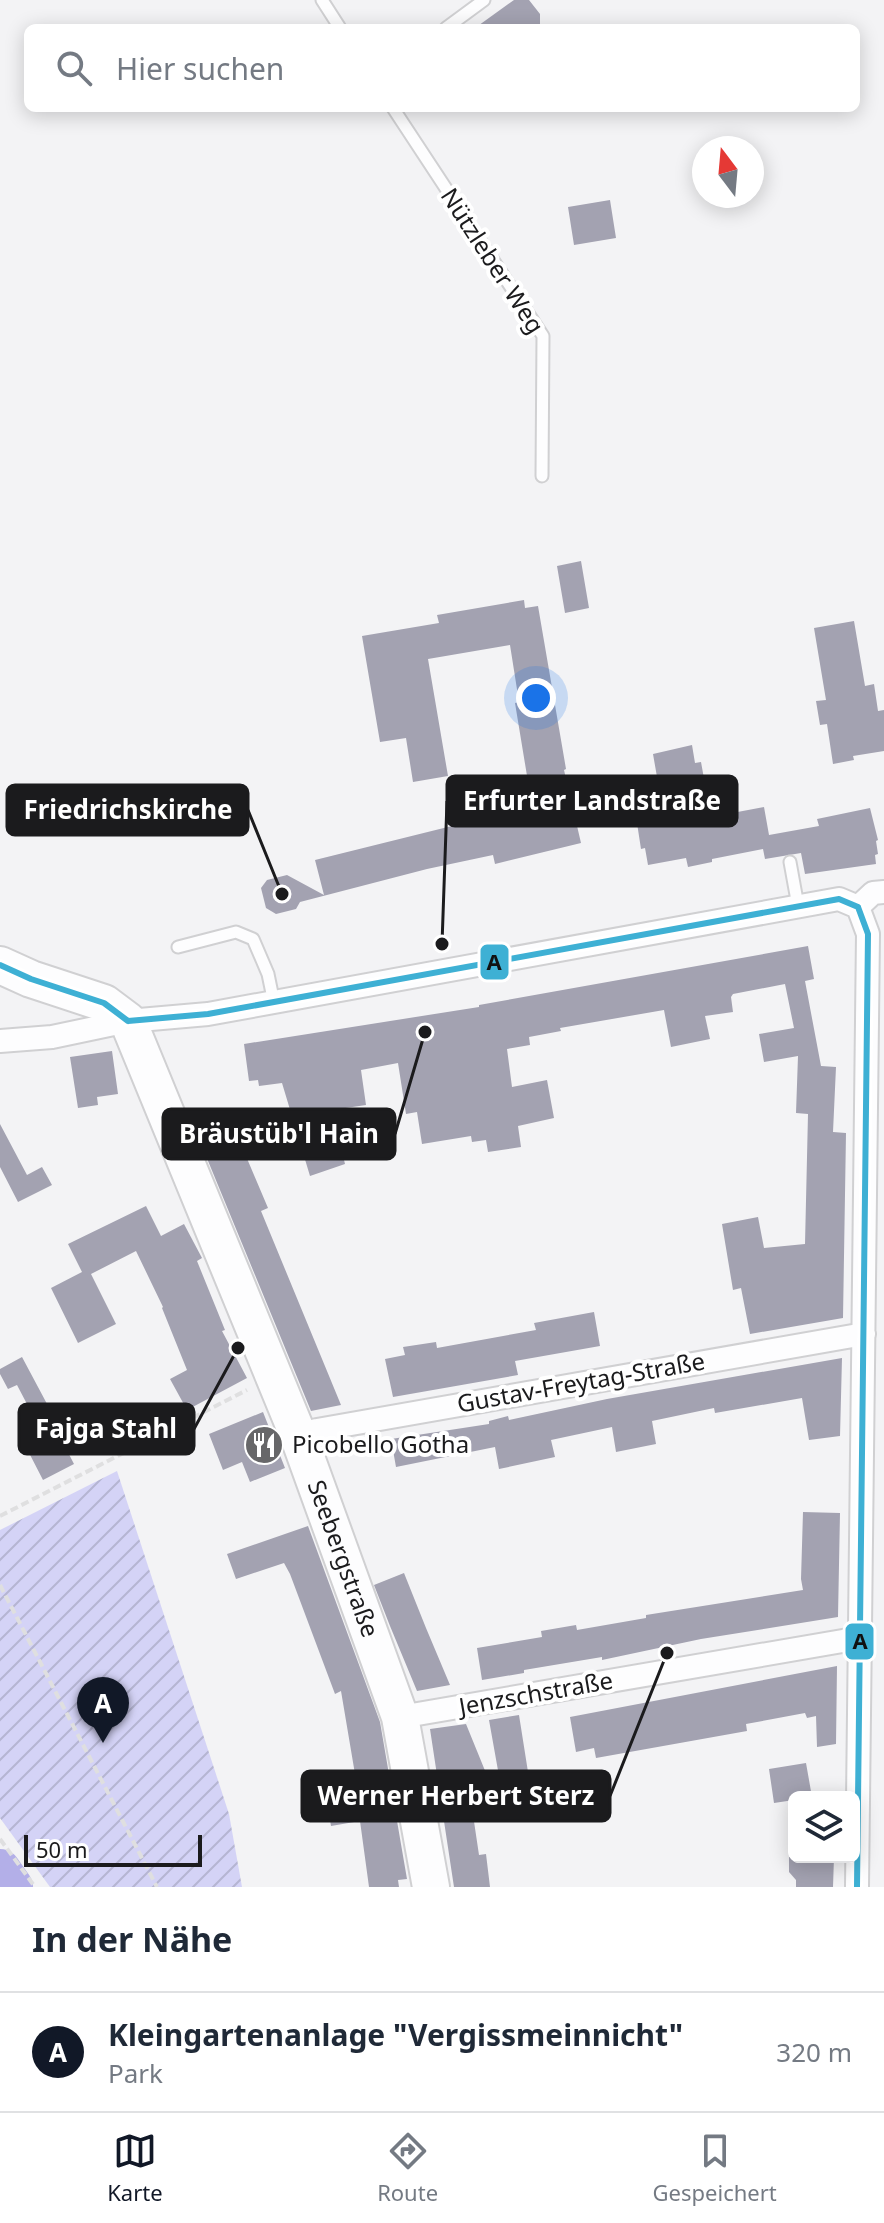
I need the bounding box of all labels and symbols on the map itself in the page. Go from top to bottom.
north arrow [692,136,764,208]
street label: Nützleber Weg [434,181,553,339]
your location [516,678,556,718]
callout: Erfurter Landstraße [447,776,737,826]
text: Erfurter Landstraße [463,782,721,818]
callout: Friedrichskirche [7,785,248,835]
text: Friedrichskirche [23,791,233,827]
line badge: A [479,943,510,981]
text: A [486,946,502,976]
callout: Bräustüb'l Hain [163,1109,395,1159]
text: Bräustüb'l Hain [179,1115,379,1151]
street label: Gustav-Freytag-Straße [454,1343,707,1420]
callout: Fajga Stahl [19,1404,194,1454]
text: Fajga Stahl [35,1410,177,1446]
restaurant icon: Picobello Gotha [243,1424,285,1466]
place label: Picobello Gotha [292,1427,469,1460]
street label: Seebergstraße [301,1475,388,1641]
line badge: A [844,1622,875,1661]
text: A [852,1625,868,1655]
street label: Jenzschstraße [454,1663,615,1723]
pin: A [77,1677,129,1743]
callout: Werner Herbert Sterz [302,1771,610,1821]
text: Werner Herbert Sterz [318,1777,595,1813]
scale bar [24,1831,202,1867]

